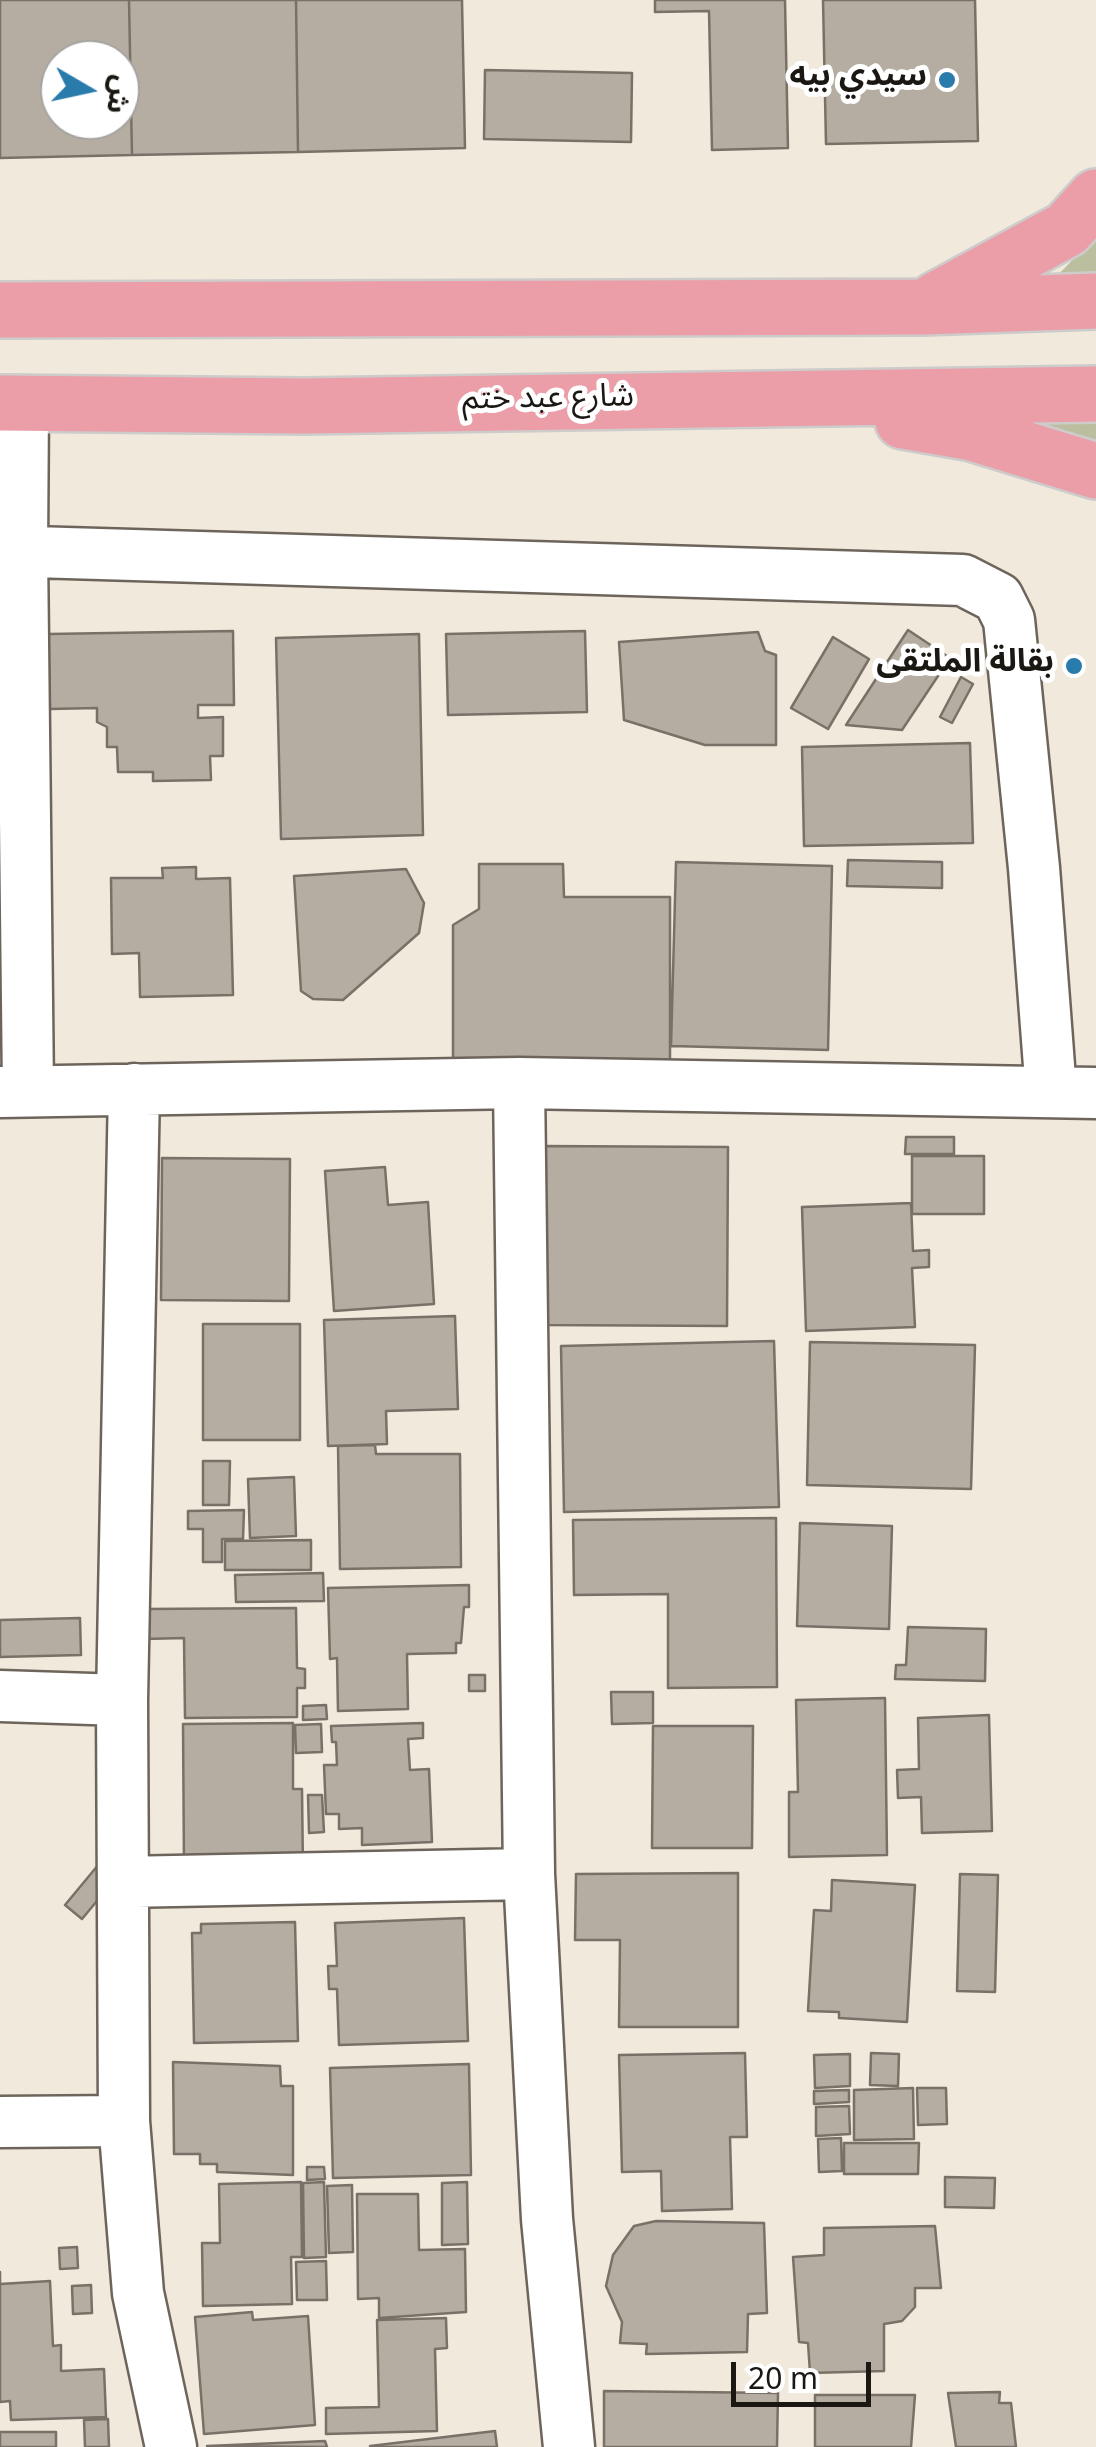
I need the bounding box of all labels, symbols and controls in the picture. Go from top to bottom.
north arrow [40,40,140,140]
place label: سيدي بيه [790,61,927,99]
marker: سيدي بيه [936,69,958,91]
text: ش [86,71,150,118]
street label: شارع عبد ختم [462,381,634,423]
place label: بقالة الملتقى [876,647,1054,685]
marker: بقالة الملتقى [1063,655,1085,677]
scale bar [736,2342,876,2404]
text: 20 m [748,2348,818,2411]

